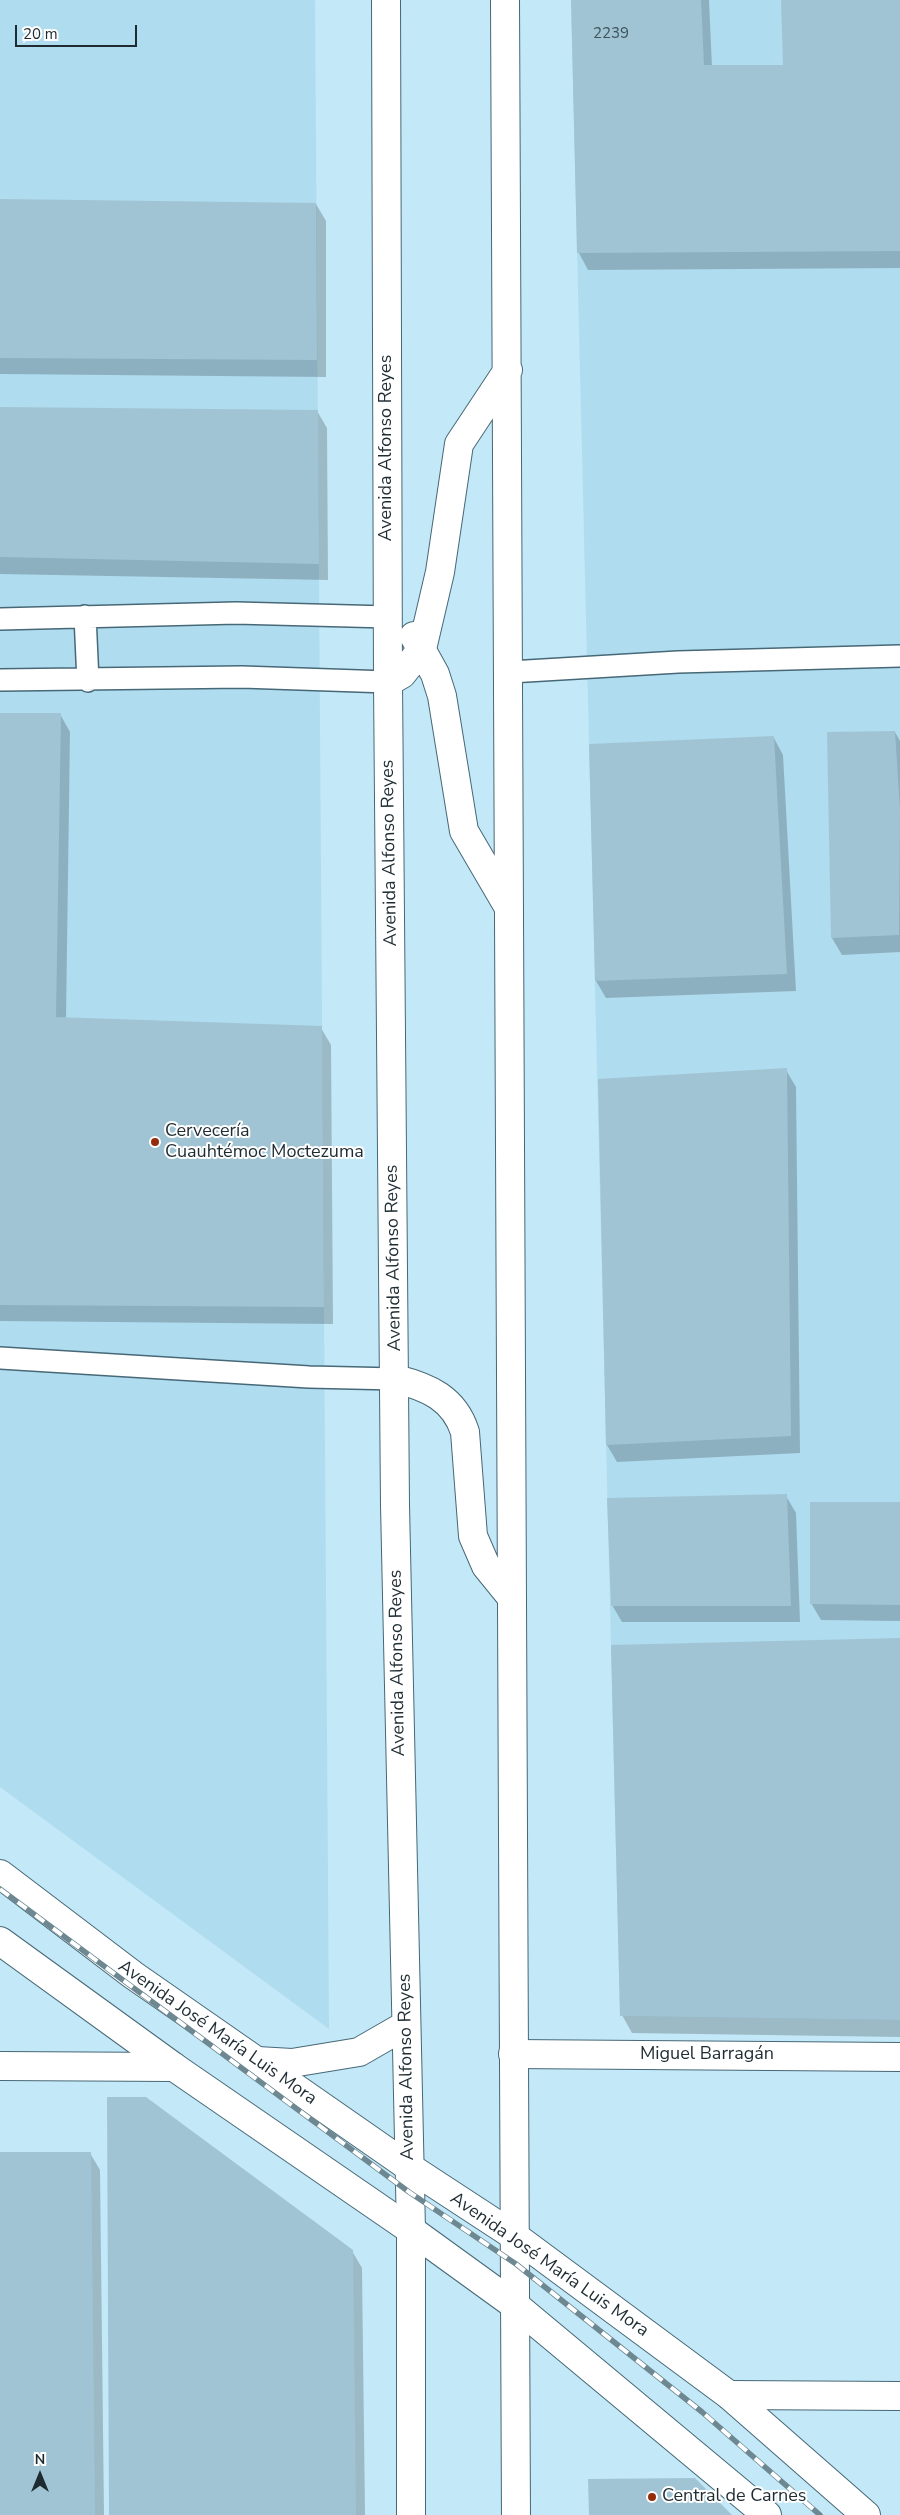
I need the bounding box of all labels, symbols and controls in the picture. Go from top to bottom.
scale bar [18,15,140,47]
text: 20 m [23,24,58,44]
house number: 2239 [593,25,629,43]
street label: Avenida Alfonso Reyes [376,355,398,541]
street label: Avenida Alfonso Reyes [378,759,402,947]
place label: Cervecería Cuauhtémoc Moctezuma [165,1121,364,1164]
marker: Cervecería Cuauhtémoc Moctezuma [149,1136,161,1148]
street label: Avenida Alfonso Reyes [382,1164,406,1352]
street label: Avenida Alfonso Reyes [386,1569,410,1757]
street label: Avenida José María Luis Mora [114,1956,320,2110]
street label: Avenida Alfonso Reyes [395,1973,419,2161]
street label: Miguel Barragán [640,2044,774,2066]
street label: Avenida José María Luis Mora [446,2188,652,2342]
north arrow [15,2450,65,2500]
text: N [35,2450,45,2469]
place label: Central de Carnes [662,2486,806,2508]
marker: Central de Carnes [646,2491,658,2503]

